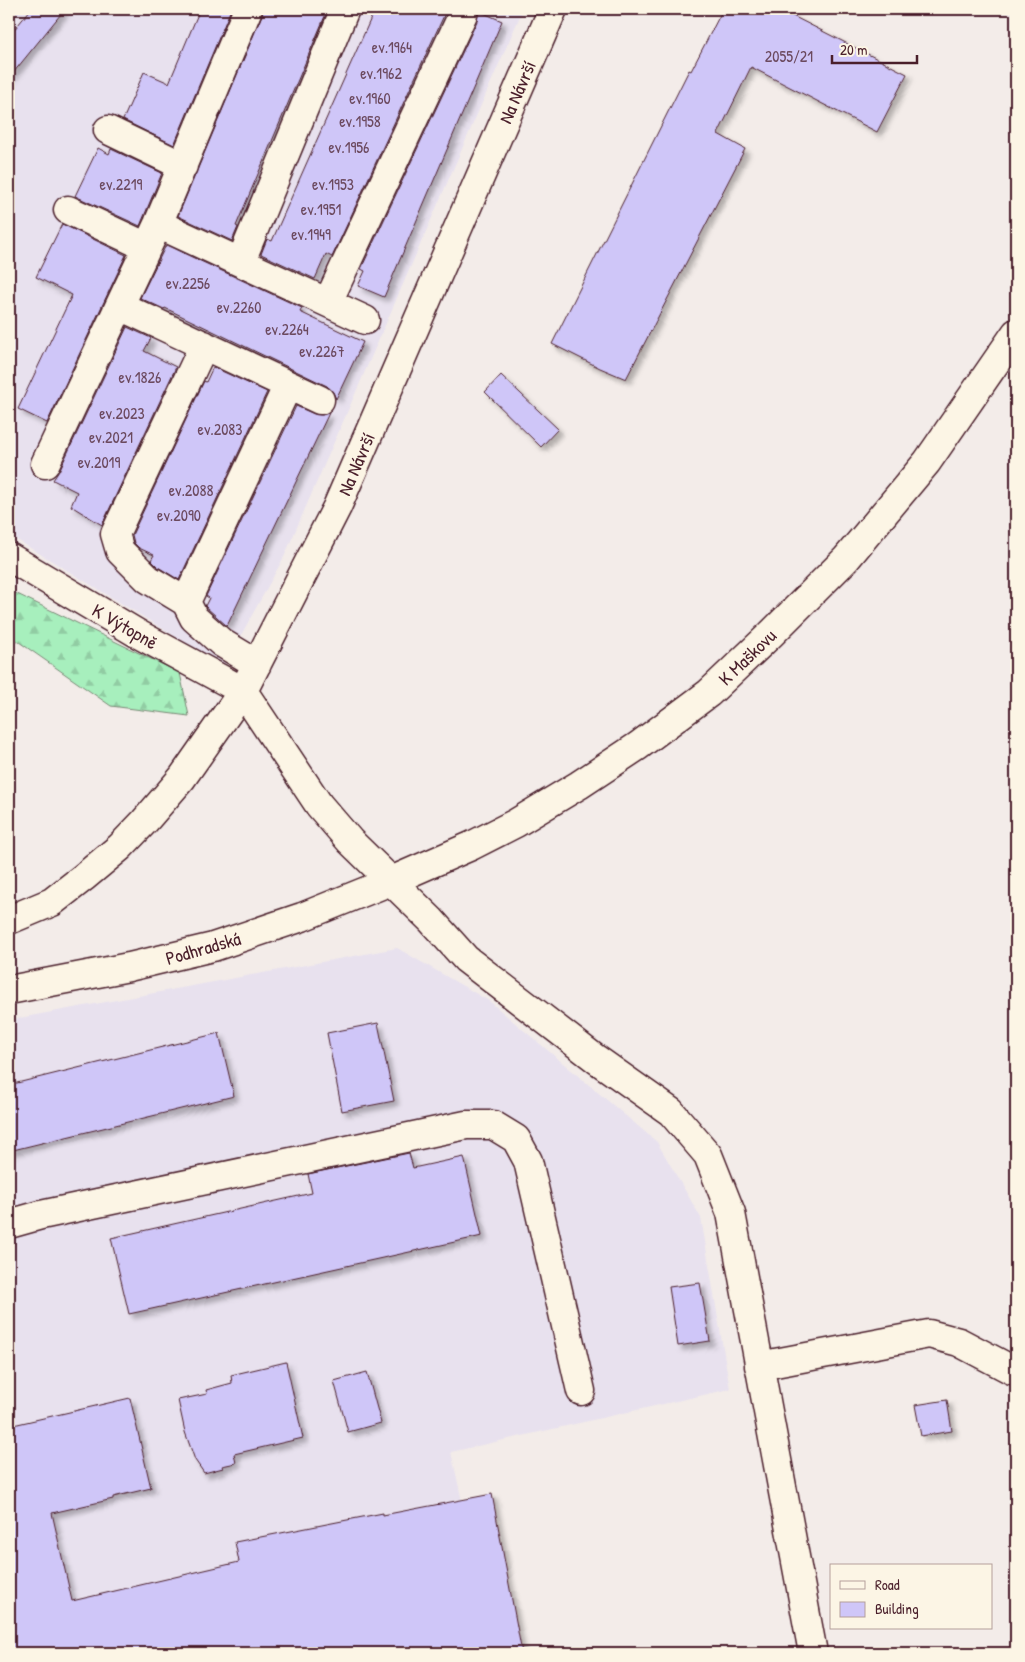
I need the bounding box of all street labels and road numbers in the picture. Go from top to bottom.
street label: Na Návrší [492,57,542,127]
street label: Na Návrší [331,429,381,499]
street label: K Výtopně [88,597,163,655]
street label: K Maškovu [712,623,782,691]
street label: Podhradská [162,925,244,971]

